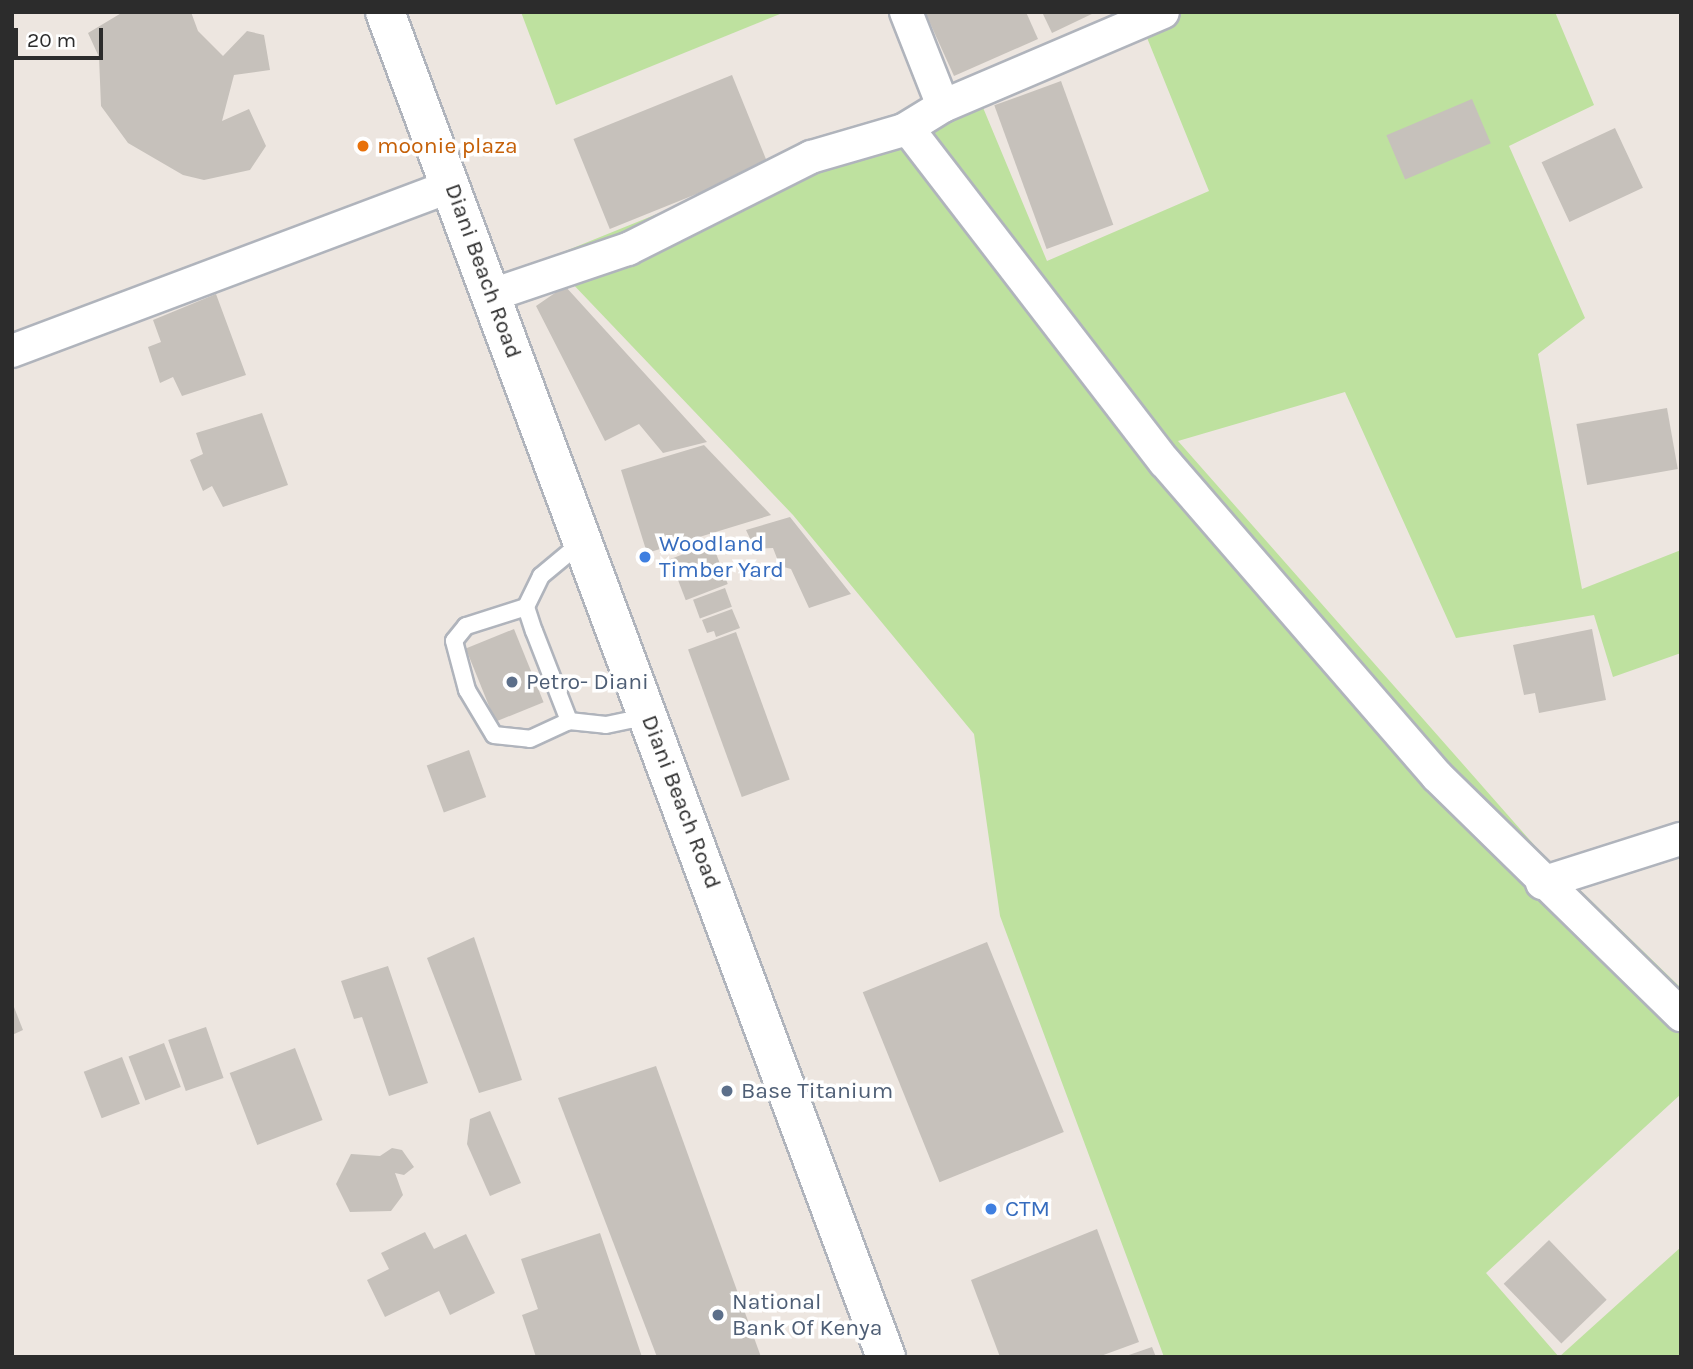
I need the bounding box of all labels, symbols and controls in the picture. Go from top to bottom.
scale bar [18,14,107,58]
text: 20 m [27,28,76,52]
place label: moonie plaza [377,132,518,160]
marker: moonie plaza [355,138,371,154]
street label: Diani Beach Road [439,180,527,362]
place label: Woodland Timber Yard [659,530,784,584]
marker: Woodland Timber Yard [637,549,653,565]
place label: Petro- Diani [526,668,649,696]
marker: Petro- Diani [504,674,520,690]
street label: Diani Beach Road [635,711,727,893]
place label: Base Titanium [741,1077,893,1105]
marker: Base Titanium [719,1083,735,1099]
place label: CTM [1005,1195,1050,1223]
marker: CTM [983,1201,999,1217]
place label: National Bank Of Kenya [732,1288,882,1342]
marker: National Bank Of Kenya [710,1307,726,1323]

